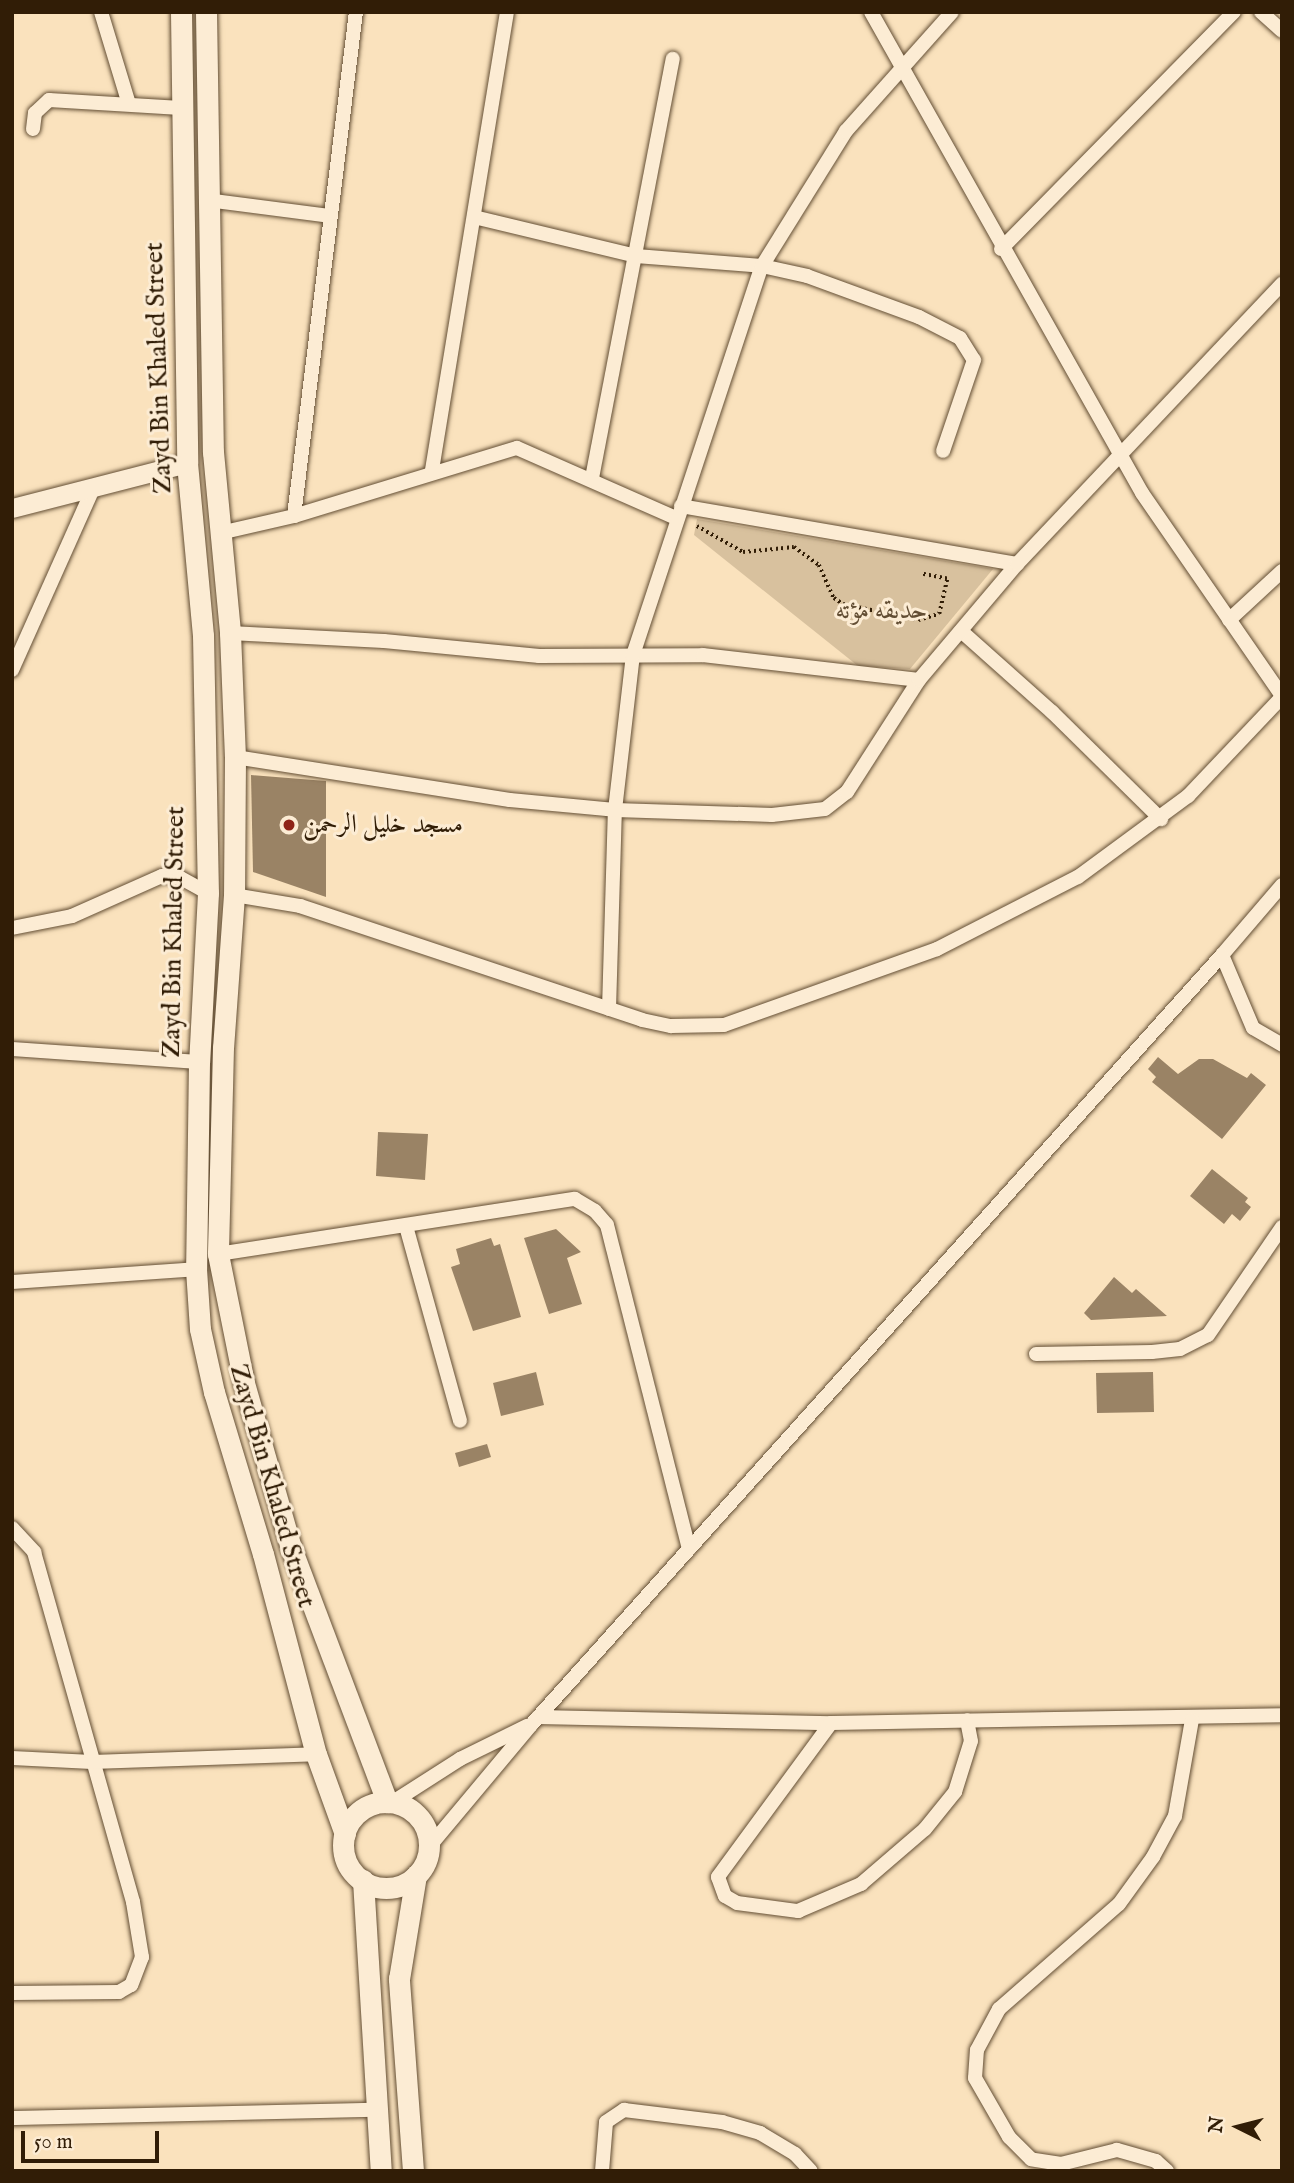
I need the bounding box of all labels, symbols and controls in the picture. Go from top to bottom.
street label: Zayd Bin Khaled Street [139,242,179,494]
park label: حديقه مؤته [836,595,928,627]
street label: Zayd Bin Khaled Street [156,806,192,1058]
place label: مسجد خليل الرحمن [303,809,463,841]
marker: مسجد خليل الرحمن [281,817,297,833]
street label: Zayd Bin Khaled Street [222,1361,322,1611]
north arrow [1203,2092,1273,2162]
text: N [1204,2115,1230,2134]
scale bar [24,2116,163,2160]
text: 50 m [34,2129,73,2156]

